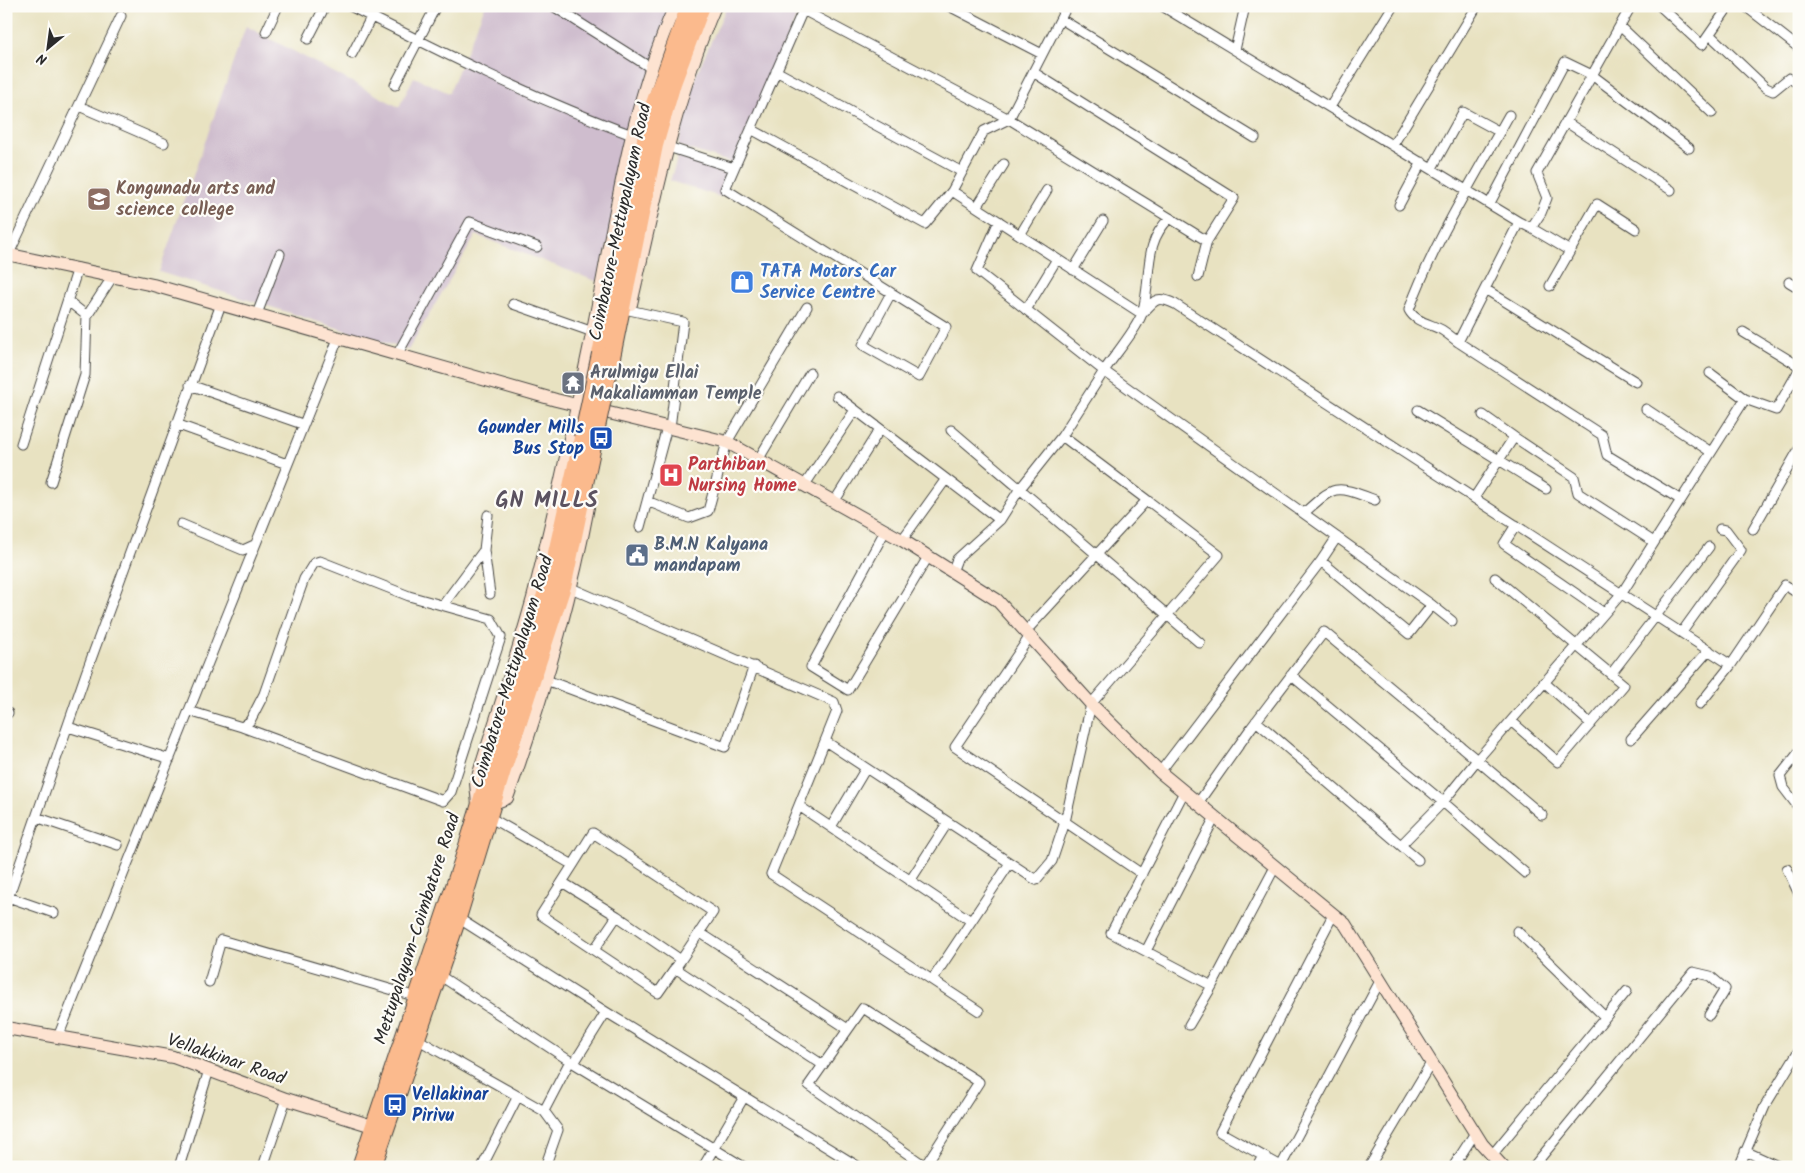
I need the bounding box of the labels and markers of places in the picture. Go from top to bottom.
place label: Kongunadu arts and science college [116,175,275,225]
school or university icon: Kongunadu arts and science college [86,186,112,212]
place label: TATA Motors Car Service Centre [760,258,897,308]
shop icon: TATA Motors Car Service Centre [729,269,755,295]
place label: Arulmigu Ellai Makaliamman Temple [590,359,762,409]
temple icon: Arulmigu Ellai Makaliamman Temple [560,370,586,396]
place label: Gounder Mills Bus Stop [478,414,585,464]
bus stop icon: Gounder Mills Bus Stop [588,425,614,451]
place label: Parthiban Nursing Home [688,451,797,501]
hospital icon: Parthiban Nursing Home [658,462,684,488]
place label: B.M.N Kalyana mandapam [654,531,768,581]
public building icon: B.M.N Kalyana mandapam [624,542,650,568]
place label: Vellakinar Pirivu [412,1081,490,1131]
bus stop icon: Vellakinar Pirivu [382,1092,408,1118]

